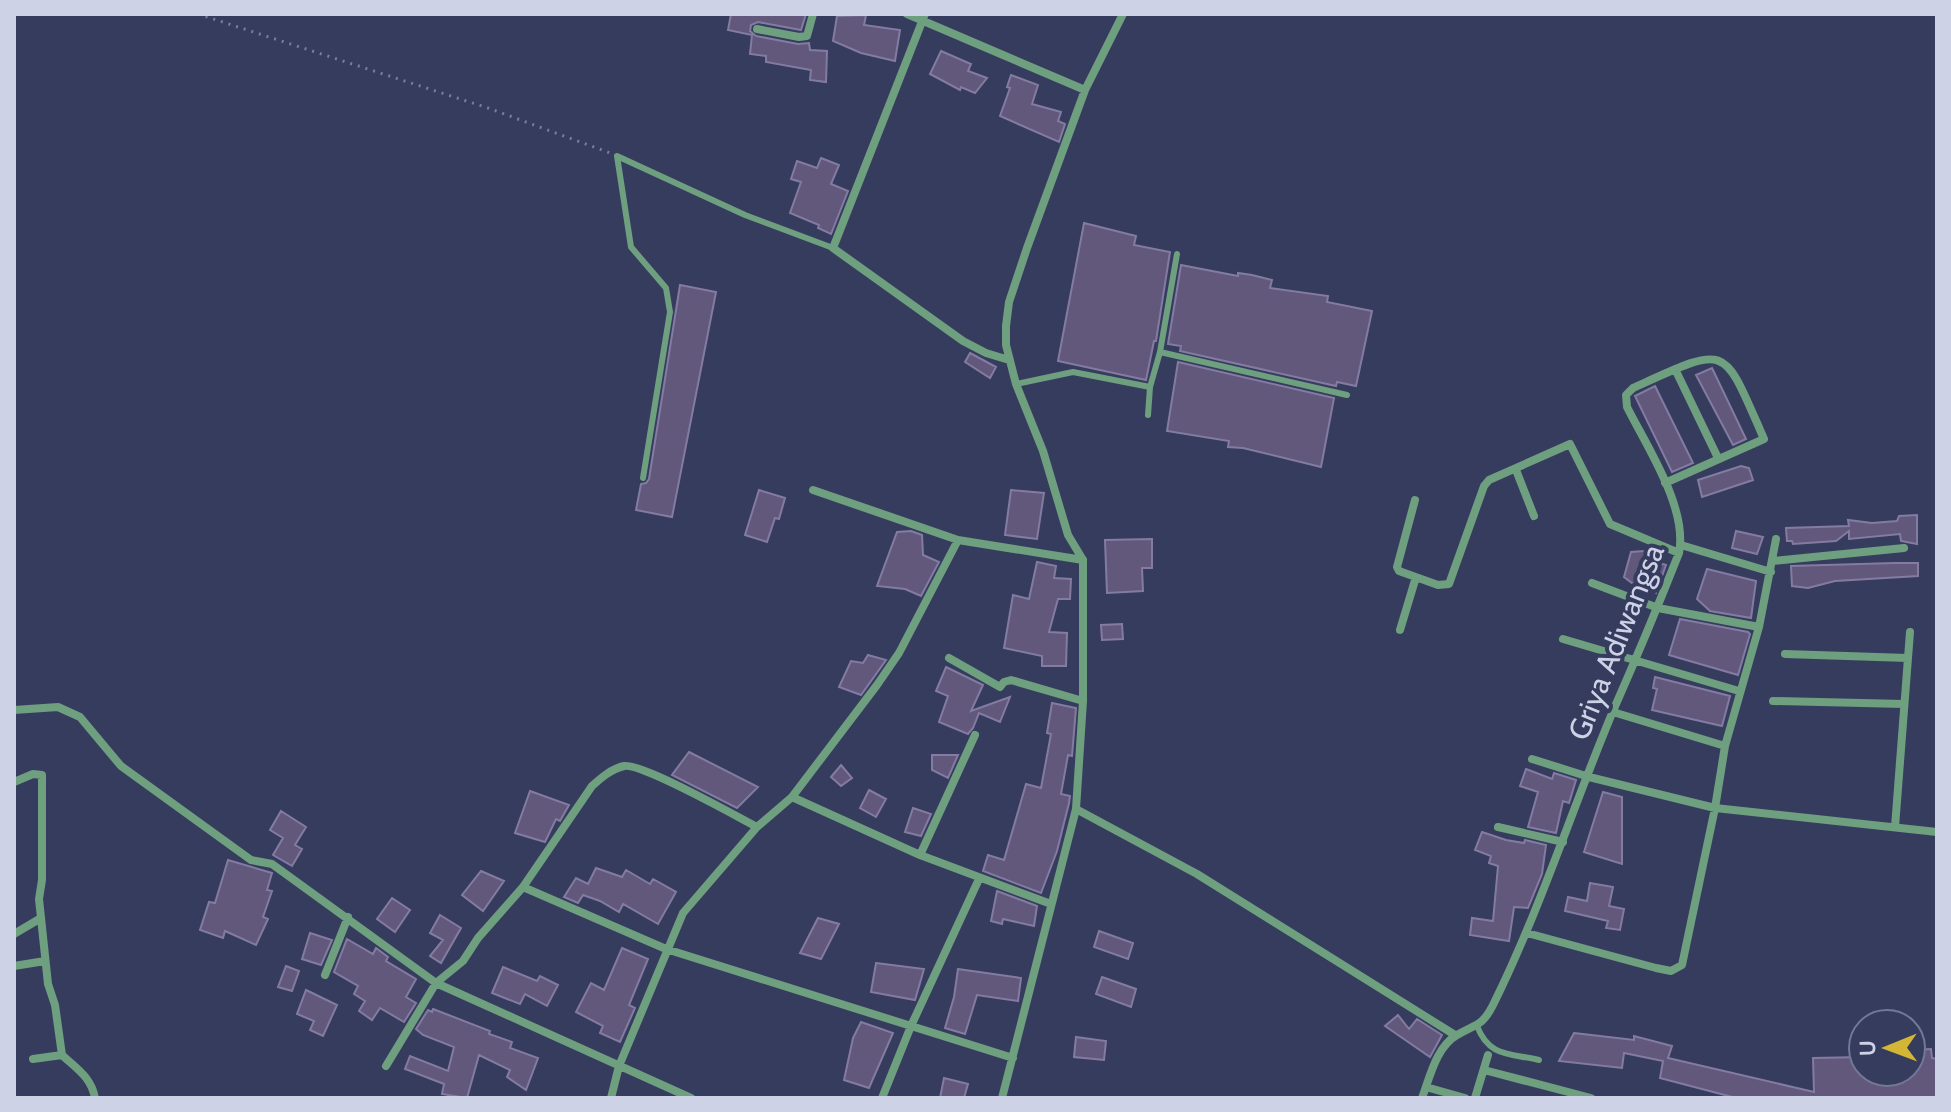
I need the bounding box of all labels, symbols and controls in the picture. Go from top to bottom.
street label: Griya Adiwangsa [1560,538,1672,745]
north arrow [1847,1008,1927,1088]
text: U [1854,1040,1881,1056]

